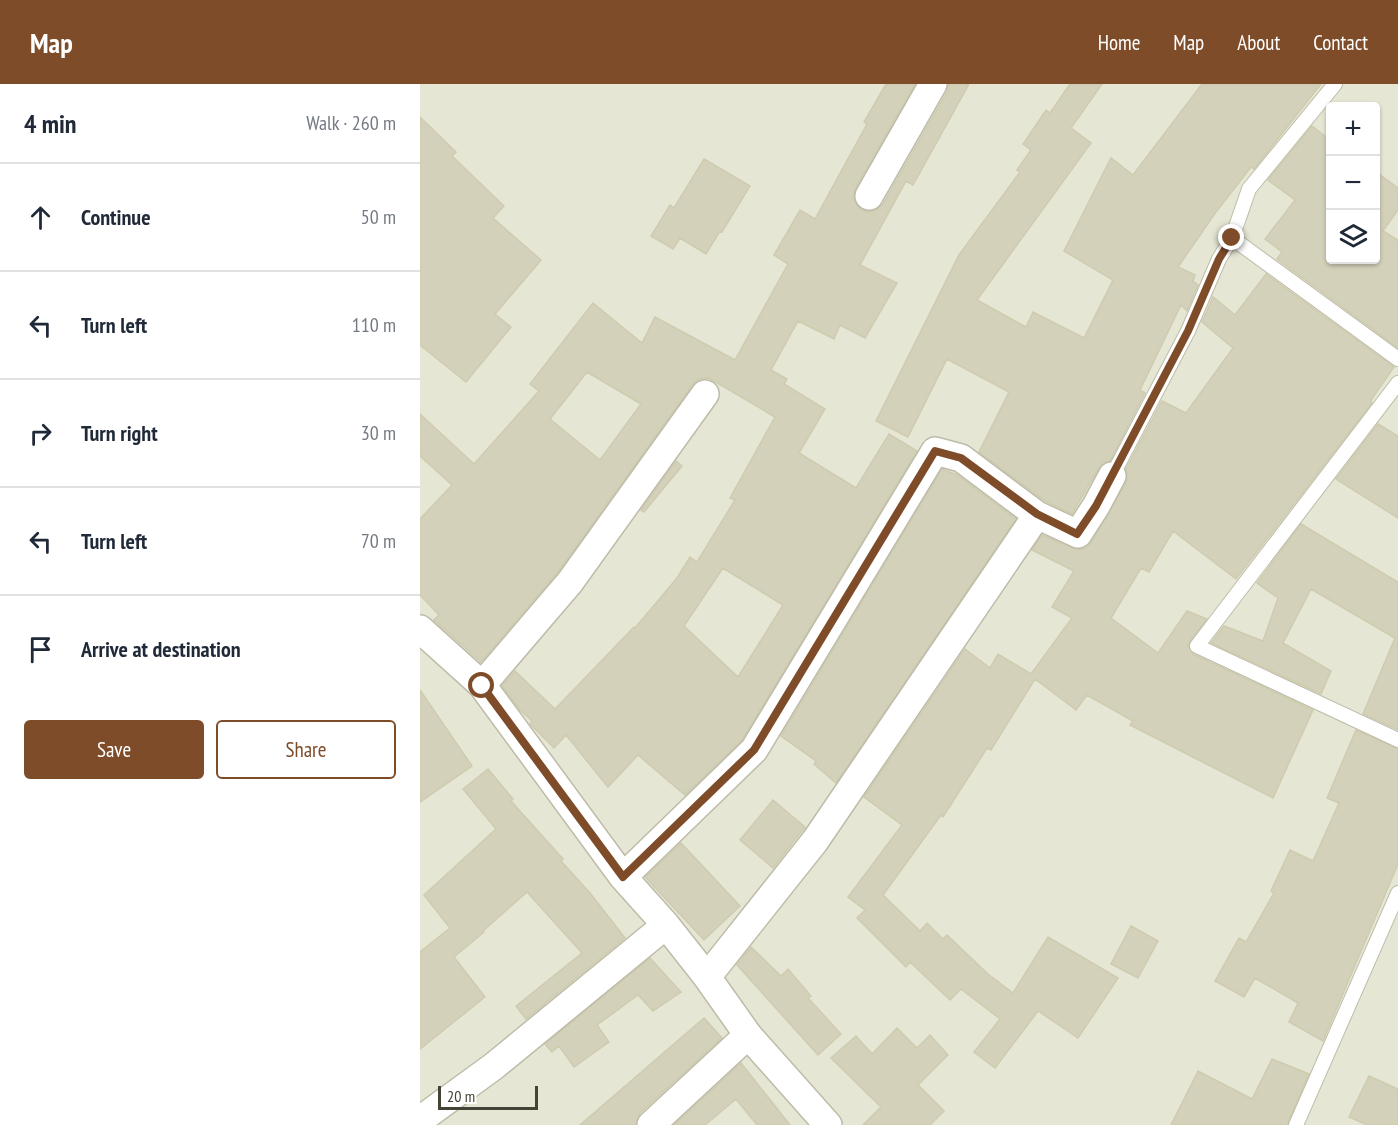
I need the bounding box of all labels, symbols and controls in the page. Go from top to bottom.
text: Map [30,24,73,61]
text: Home [1098,29,1140,56]
text: Map [1173,29,1204,56]
text: About [1237,29,1280,56]
text: Contact [1313,29,1368,56]
map controls [1326,102,1380,264]
button: + [1326,102,1380,156]
text: 4 min [24,107,77,140]
text: Walk · 260 m [306,110,396,136]
button: − [1326,156,1380,210]
icon: ahead [24,201,57,234]
text: Continue [81,203,151,231]
text: 50 m [361,204,396,230]
button: layers [1326,210,1380,264]
route end [1218,224,1244,250]
icon: left [24,309,57,342]
text: Turn left [81,311,147,339]
text: 110 m [352,312,396,338]
icon: right [24,417,57,450]
text: Turn right [81,419,158,447]
text: 30 m [361,420,396,446]
icon: left [24,525,57,558]
text: Turn left [81,527,147,555]
text: 70 m [361,528,396,554]
icon: arrive [24,633,57,666]
text: Arrive at destination [81,635,241,663]
route start [468,672,494,698]
button: Save [24,720,204,779]
button: Share [216,720,396,779]
scale bar [438,1083,538,1110]
text: 20 m [447,1086,475,1106]

